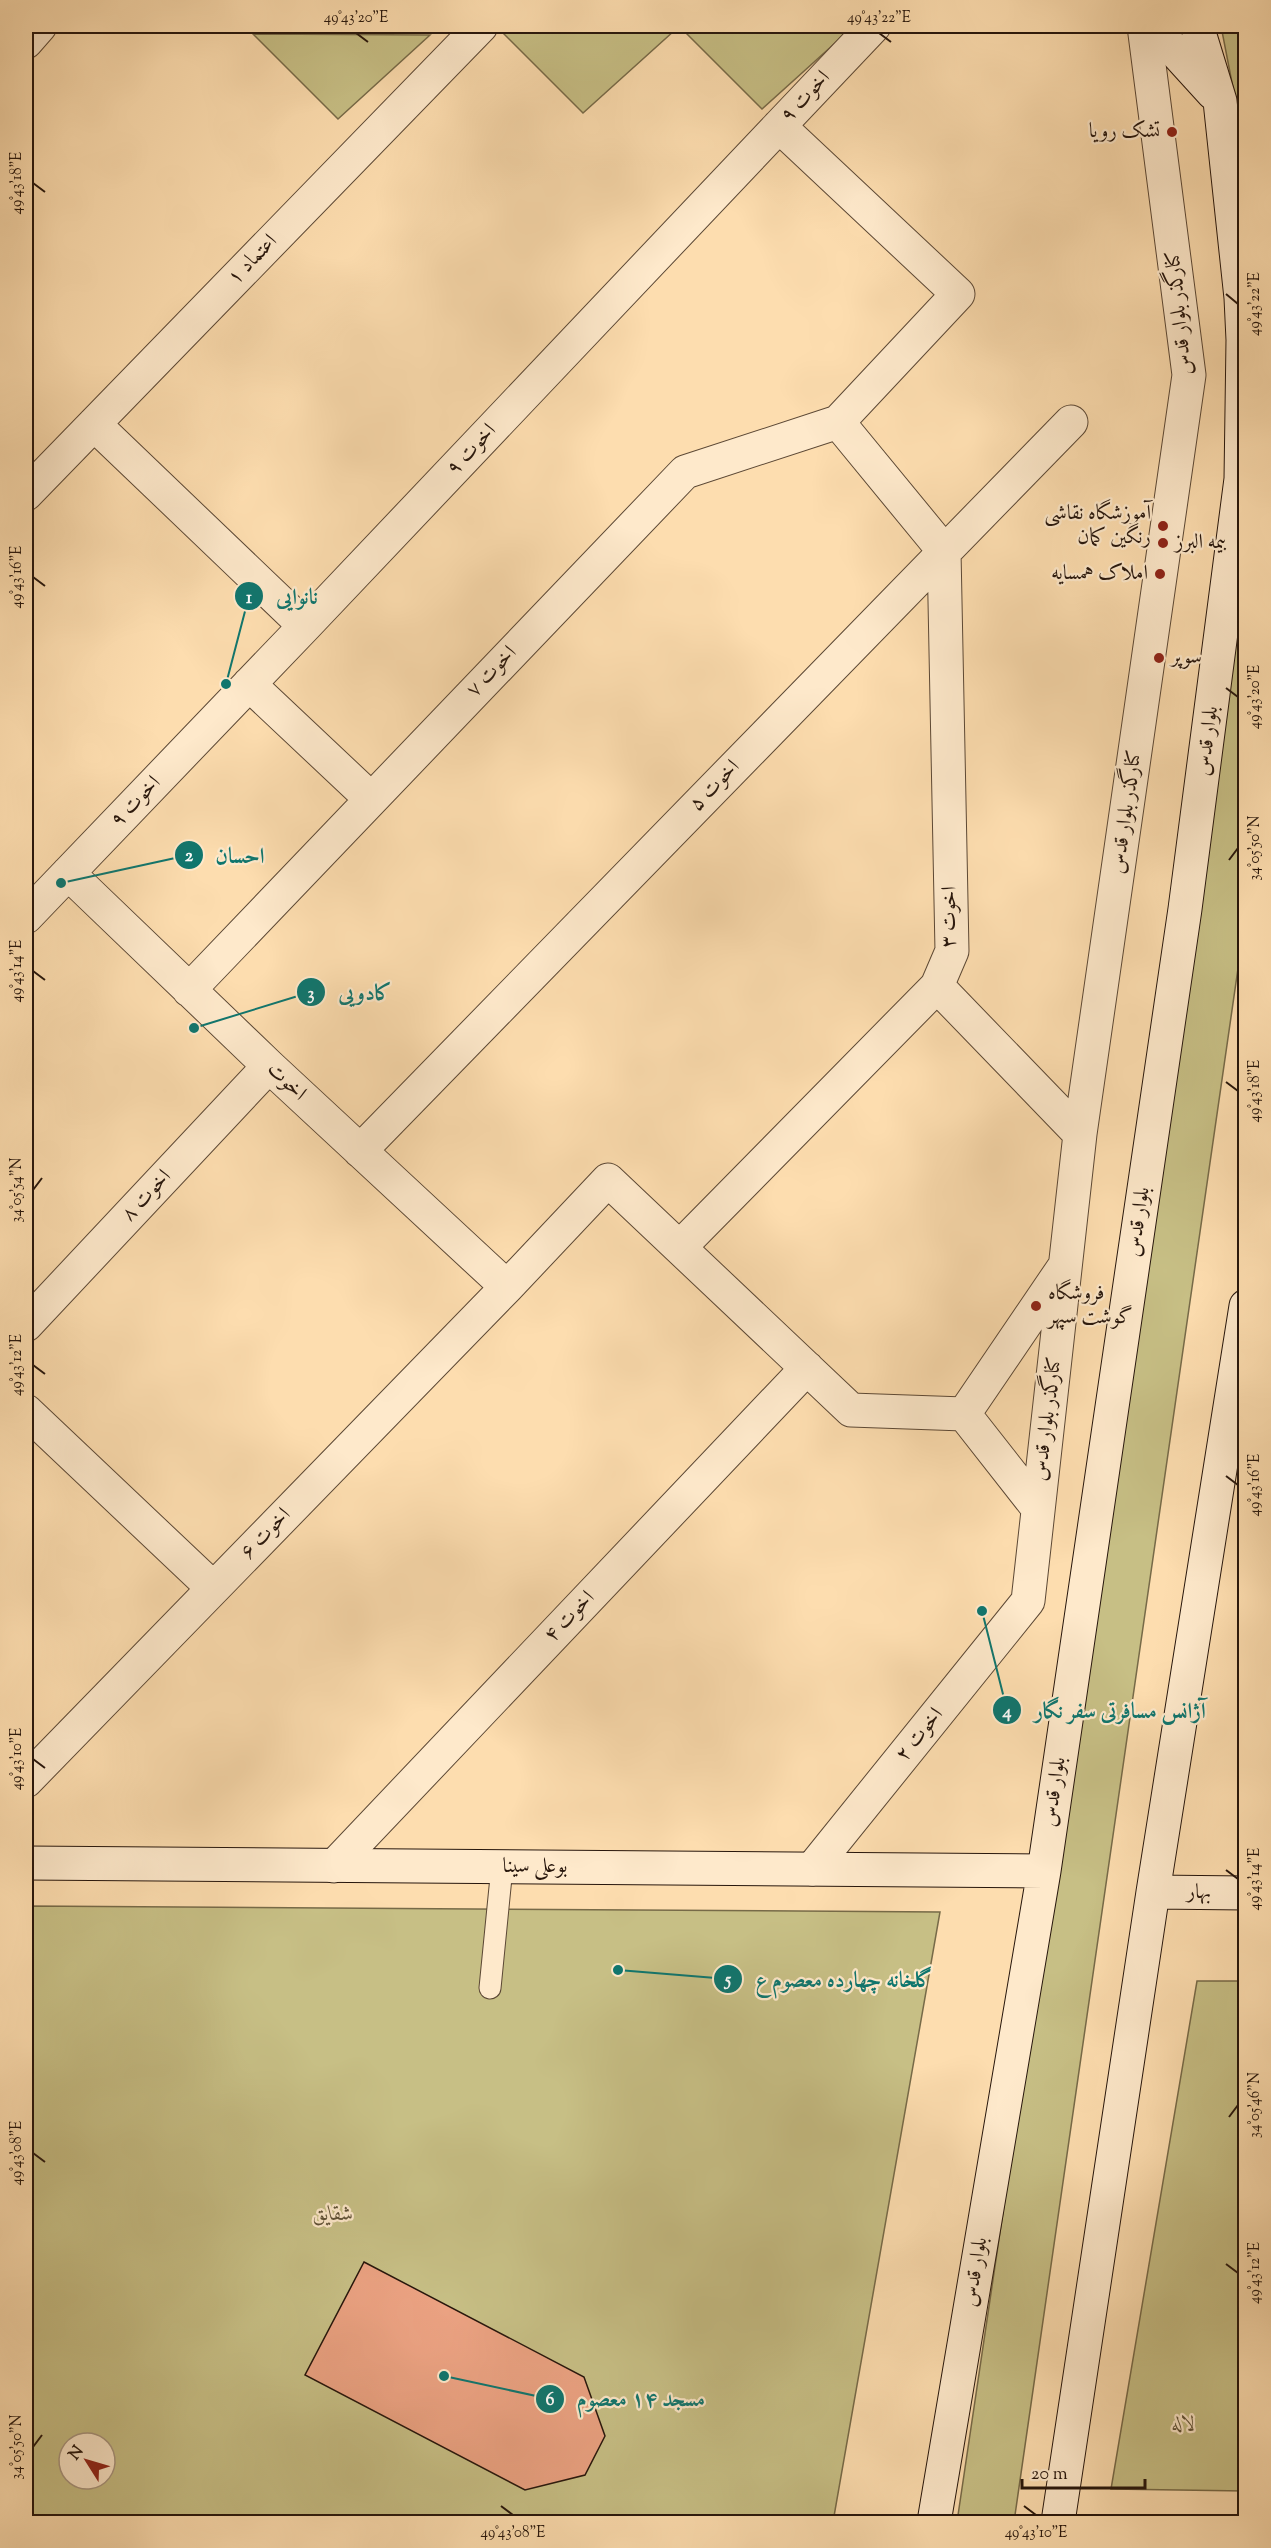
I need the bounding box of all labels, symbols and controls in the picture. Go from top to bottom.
text: 49°43'20"E [324,8,388,29]
text: 49°43'22"E [847,8,911,29]
street label: اخوت ۹ [774,64,838,130]
place label: تشک رویا [1089,117,1160,147]
marker: تشک رویا [1165,125,1179,139]
text: 49°43'18"E [7,152,28,214]
street label: اعتماد ۱ [221,228,285,292]
street label: کنارگذر بلوار قدس [1157,249,1201,377]
text: 49°43'22"E [1245,272,1266,336]
street label: اخوت ۹ [440,417,504,483]
place label: آموزشگاه نقاشی رنگین کمان [1044,499,1153,553]
marker: آموزشگاه نقاشی رنگین کمان [1156,519,1170,533]
place label: بیمه البرز [1173,528,1227,558]
marker: بیمه البرز [1156,536,1170,550]
text: 49°43'16"E [7,546,28,608]
place label: املاک همسایه [1051,559,1148,589]
marker: املاک همسایه [1153,567,1167,581]
callout: نانوایی [234,576,330,616]
text: نانوایی [275,583,318,615]
text: 1 [246,586,253,612]
street label: اخوت ۷ [460,639,524,705]
place label: سوپر [1169,643,1202,673]
marker: سوپر [1152,651,1166,665]
text: 49°43'20"E [1245,665,1266,729]
street label: بلوار قدس [1189,704,1227,778]
street label: کنارگذر بلوار قدس [1101,748,1151,876]
street label: اخوت ۵ [683,753,747,819]
street label: اخوت ۹ [104,769,168,835]
text: 34°05'50"N [1245,815,1266,881]
callout: احسان [174,835,277,875]
text: احسان [215,842,265,874]
text: 2 [185,844,194,870]
street label: اخوت ۳ [934,886,966,948]
text: 49°43'14"E [7,940,28,1002]
callout: کادویی [296,972,404,1012]
text: کادویی [337,979,392,1011]
text: 3 [307,982,315,1008]
street label: اخوت [259,1056,313,1108]
text: 49°43'18"E [1245,1060,1266,1122]
text: 34°05'54"N [7,1157,28,1223]
street label: اخوت ۸ [115,1163,179,1229]
street label: بلوار قدس [1119,1185,1159,1259]
place label: فروشگاه گوشت سپهر [1046,1279,1133,1333]
marker: فروشگاه گوشت سپهر [1029,1299,1043,1313]
text: 49°43'12"E [7,1334,28,1396]
street label: کنارگذر بلوار قدس [1024,1355,1070,1483]
text: 49°43'16"E [1245,1454,1266,1516]
street label: اخوت ۶ [234,1501,298,1567]
street label: اخوت ۴ [538,1584,602,1650]
callout: آژانس مسافرتی سفر نگار [992,1690,1217,1730]
text: آژانس مسافرتی سفر نگار [1031,1696,1208,1729]
text: 4 [1001,1700,1012,1726]
street label: اخوت ۲ [889,1702,951,1768]
text: 49°43'10"E [7,1728,28,1790]
street label: بلوار قدس [1035,1755,1075,1829]
text: 49°43'14"E [1245,1848,1266,1910]
street label: بوعلی سینا [503,1852,567,1882]
street label: بهار [1185,1878,1211,1908]
callout: گلخانه چهارده معصوم ع [713,1959,944,1999]
text: گلخانه چهارده معصوم ع [755,1966,933,1999]
text: 5 [723,1968,732,1994]
text: 34°05'46"N [1245,2072,1266,2138]
text: 49°43'08"E [7,2121,28,2185]
park label: شقایق [312,2200,354,2230]
street label: بلوار قدس [956,2235,996,2309]
text: 49°43'12"E [1245,2242,1266,2304]
callout: مسجد ۱۴ معصوم [535,2379,717,2419]
text: مسجد ۱۴ معصوم [577,2385,705,2418]
text: 6 [546,2388,555,2414]
park label: لاله [1172,2410,1196,2440]
text: 34°05'50"N [7,2414,28,2480]
north arrow [57,2431,117,2491]
text: N [64,2441,90,2466]
scale bar [1022,2452,1145,2490]
text: 20 m [1031,2462,1068,2488]
text: 49°43'08"E [481,2523,545,2544]
text: 49°43'10"E [1005,2523,1067,2544]

